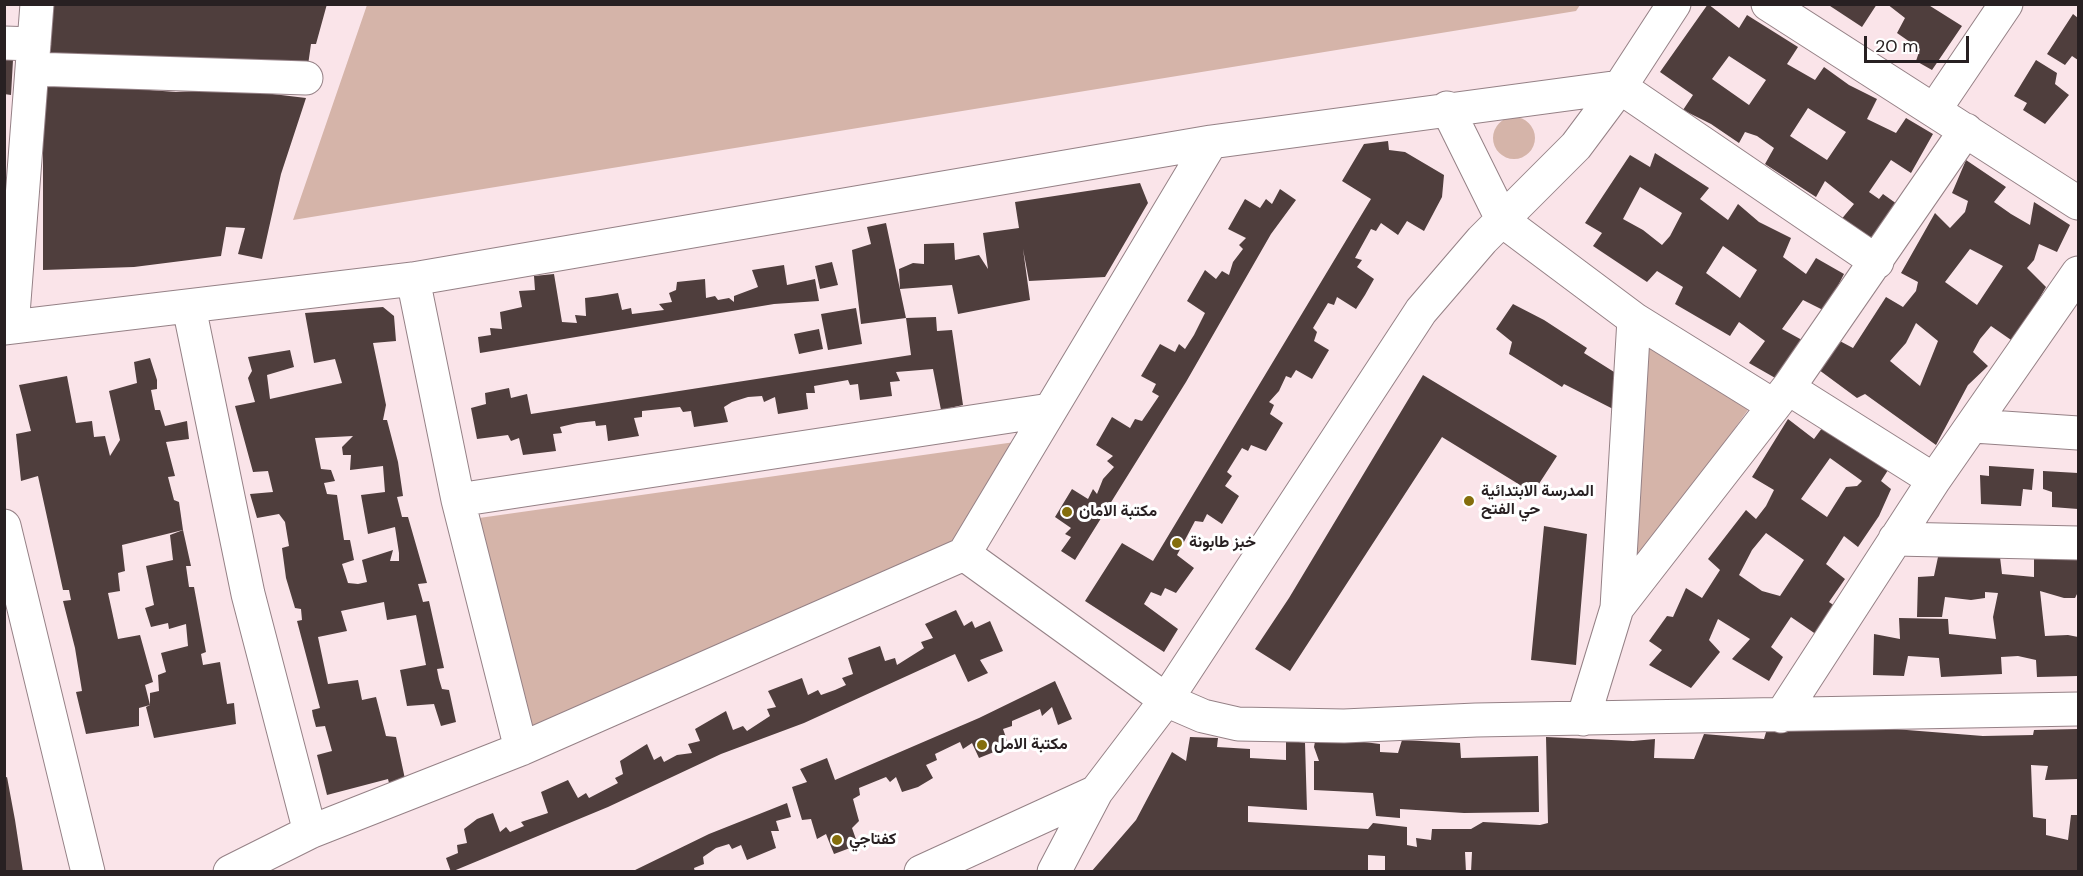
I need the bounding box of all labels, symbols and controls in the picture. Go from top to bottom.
scale bar [1867,24,1972,62]
text: 20 m [1875,34,1918,58]
place label: المدرسة الابتدائية حي الفتح [1481,482,1594,520]
marker: المدرسة الابتدائية حي الفتح [1462,494,1476,508]
place label: مكتبة الامان [1079,502,1157,522]
marker: مكتبة الامان [1060,505,1074,519]
place label: خبز طابونة [1189,533,1256,553]
marker: خبز طابونة [1170,536,1184,550]
place label: مكتبة الامل [994,735,1068,755]
marker: مكتبة الامل [975,738,989,752]
place label: كفتاجي [849,830,896,850]
marker: كفتاجي [830,833,844,847]

